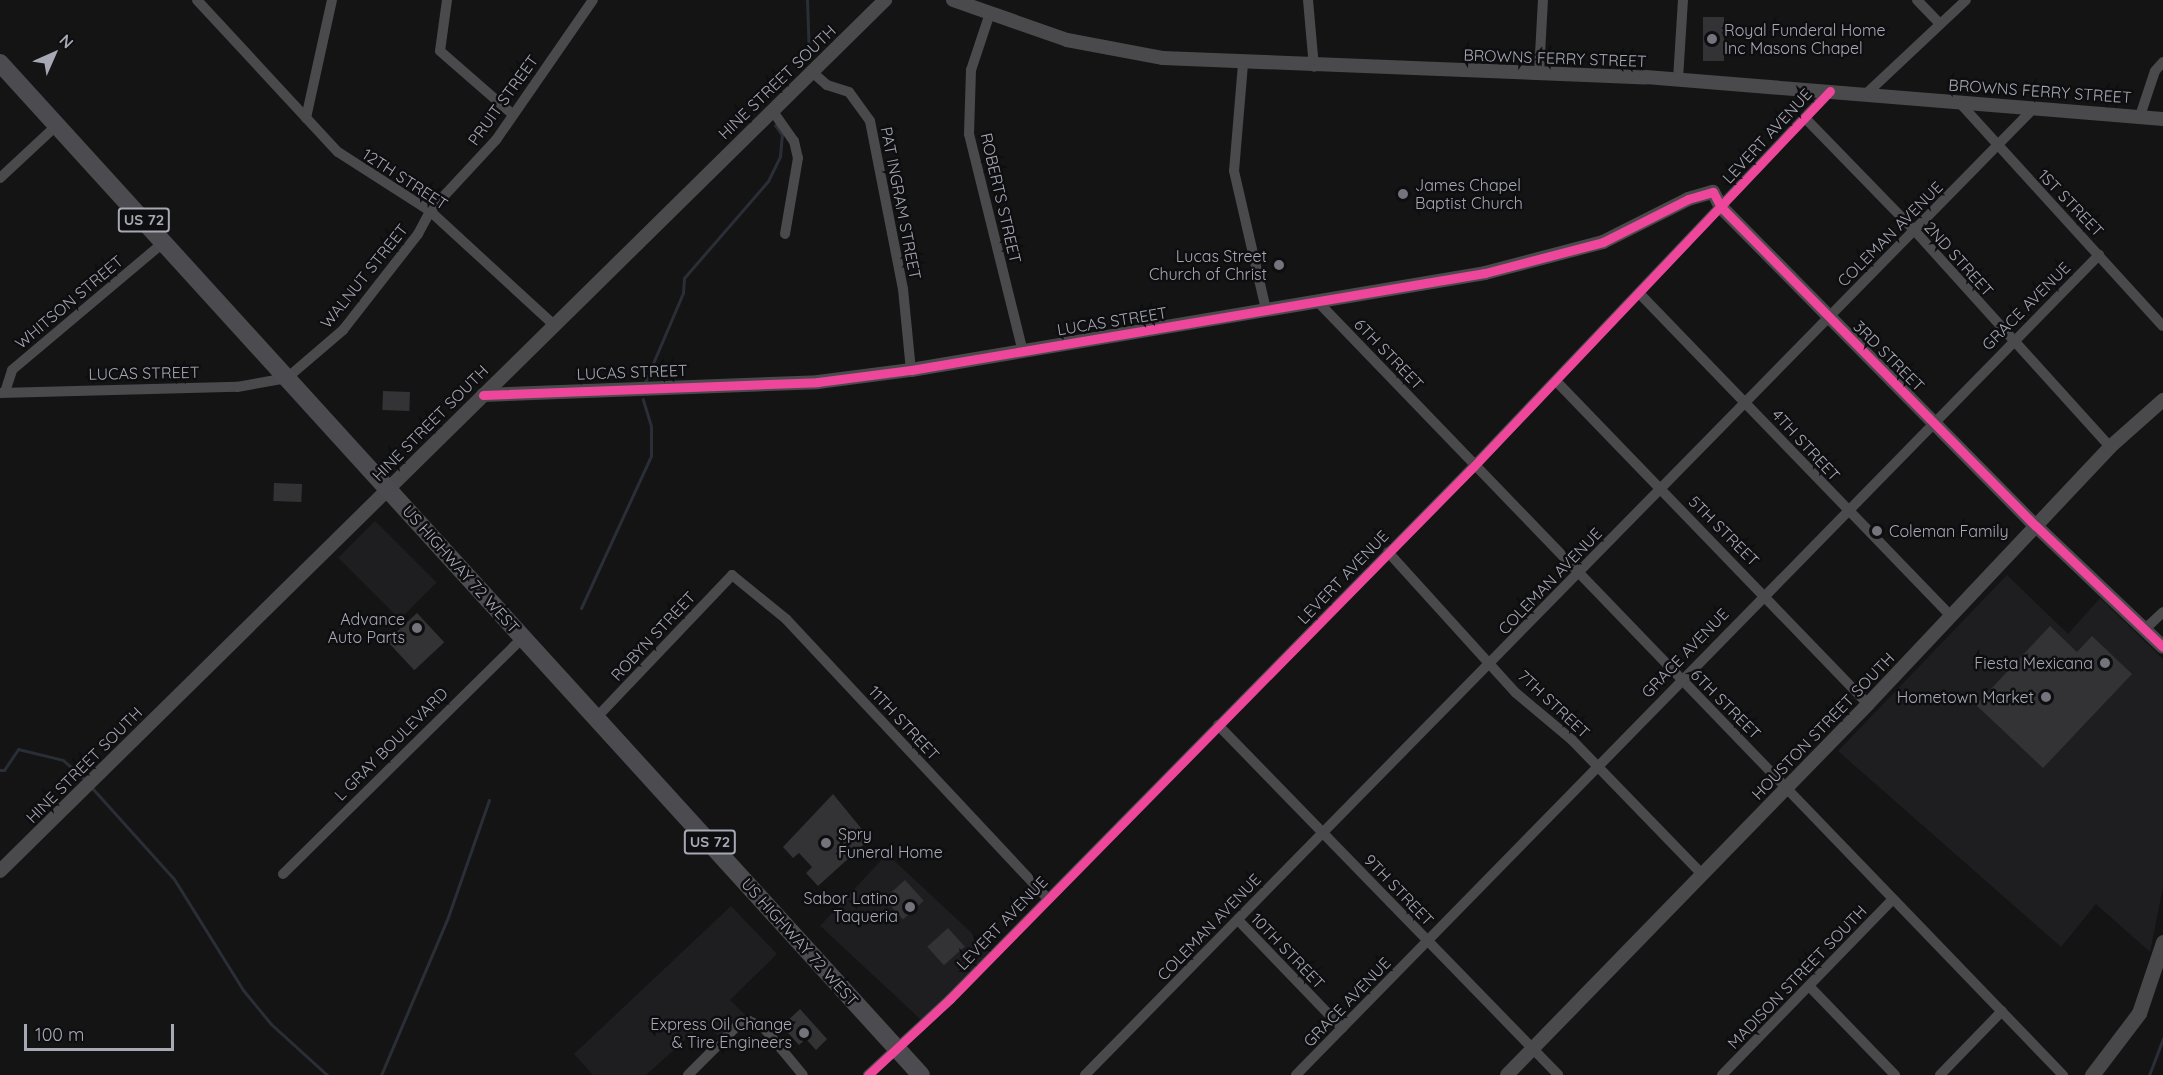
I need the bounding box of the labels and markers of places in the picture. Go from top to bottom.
place label: Royal Funderal Home Inc Masons Chapel [1724,20,1886,58]
marker: Royal Funderal Home Inc Masons Chapel [1705,32,1719,46]
place label: James Chapel Baptist Church [1415,175,1523,213]
marker: James Chapel Baptist Church [1396,187,1410,201]
place label: Lucas Street Church of Christ [1149,246,1267,284]
marker: Lucas Street Church of Christ [1272,258,1286,272]
place label: Coleman Family [1889,521,2009,541]
marker: Coleman Family [1870,524,1884,538]
place label: Advance Auto Parts [328,609,405,647]
marker: Advance Auto Parts [410,621,424,635]
place label: Fiesta Mexicana [1974,653,2093,673]
marker: Fiesta Mexicana [2098,656,2112,670]
place label: Hometown Market [1897,687,2034,707]
marker: Hometown Market [2039,690,2053,704]
place label: Spry Funeral Home [838,824,943,862]
marker: Spry Funeral Home [819,836,833,850]
place label: Sabor Latino Taqueria [803,888,898,926]
marker: Sabor Latino Taqueria [903,900,917,914]
place label: Express Oil Change & Tire Engineers [650,1014,792,1052]
marker: Express Oil Change & Tire Engineers [797,1026,811,1040]

